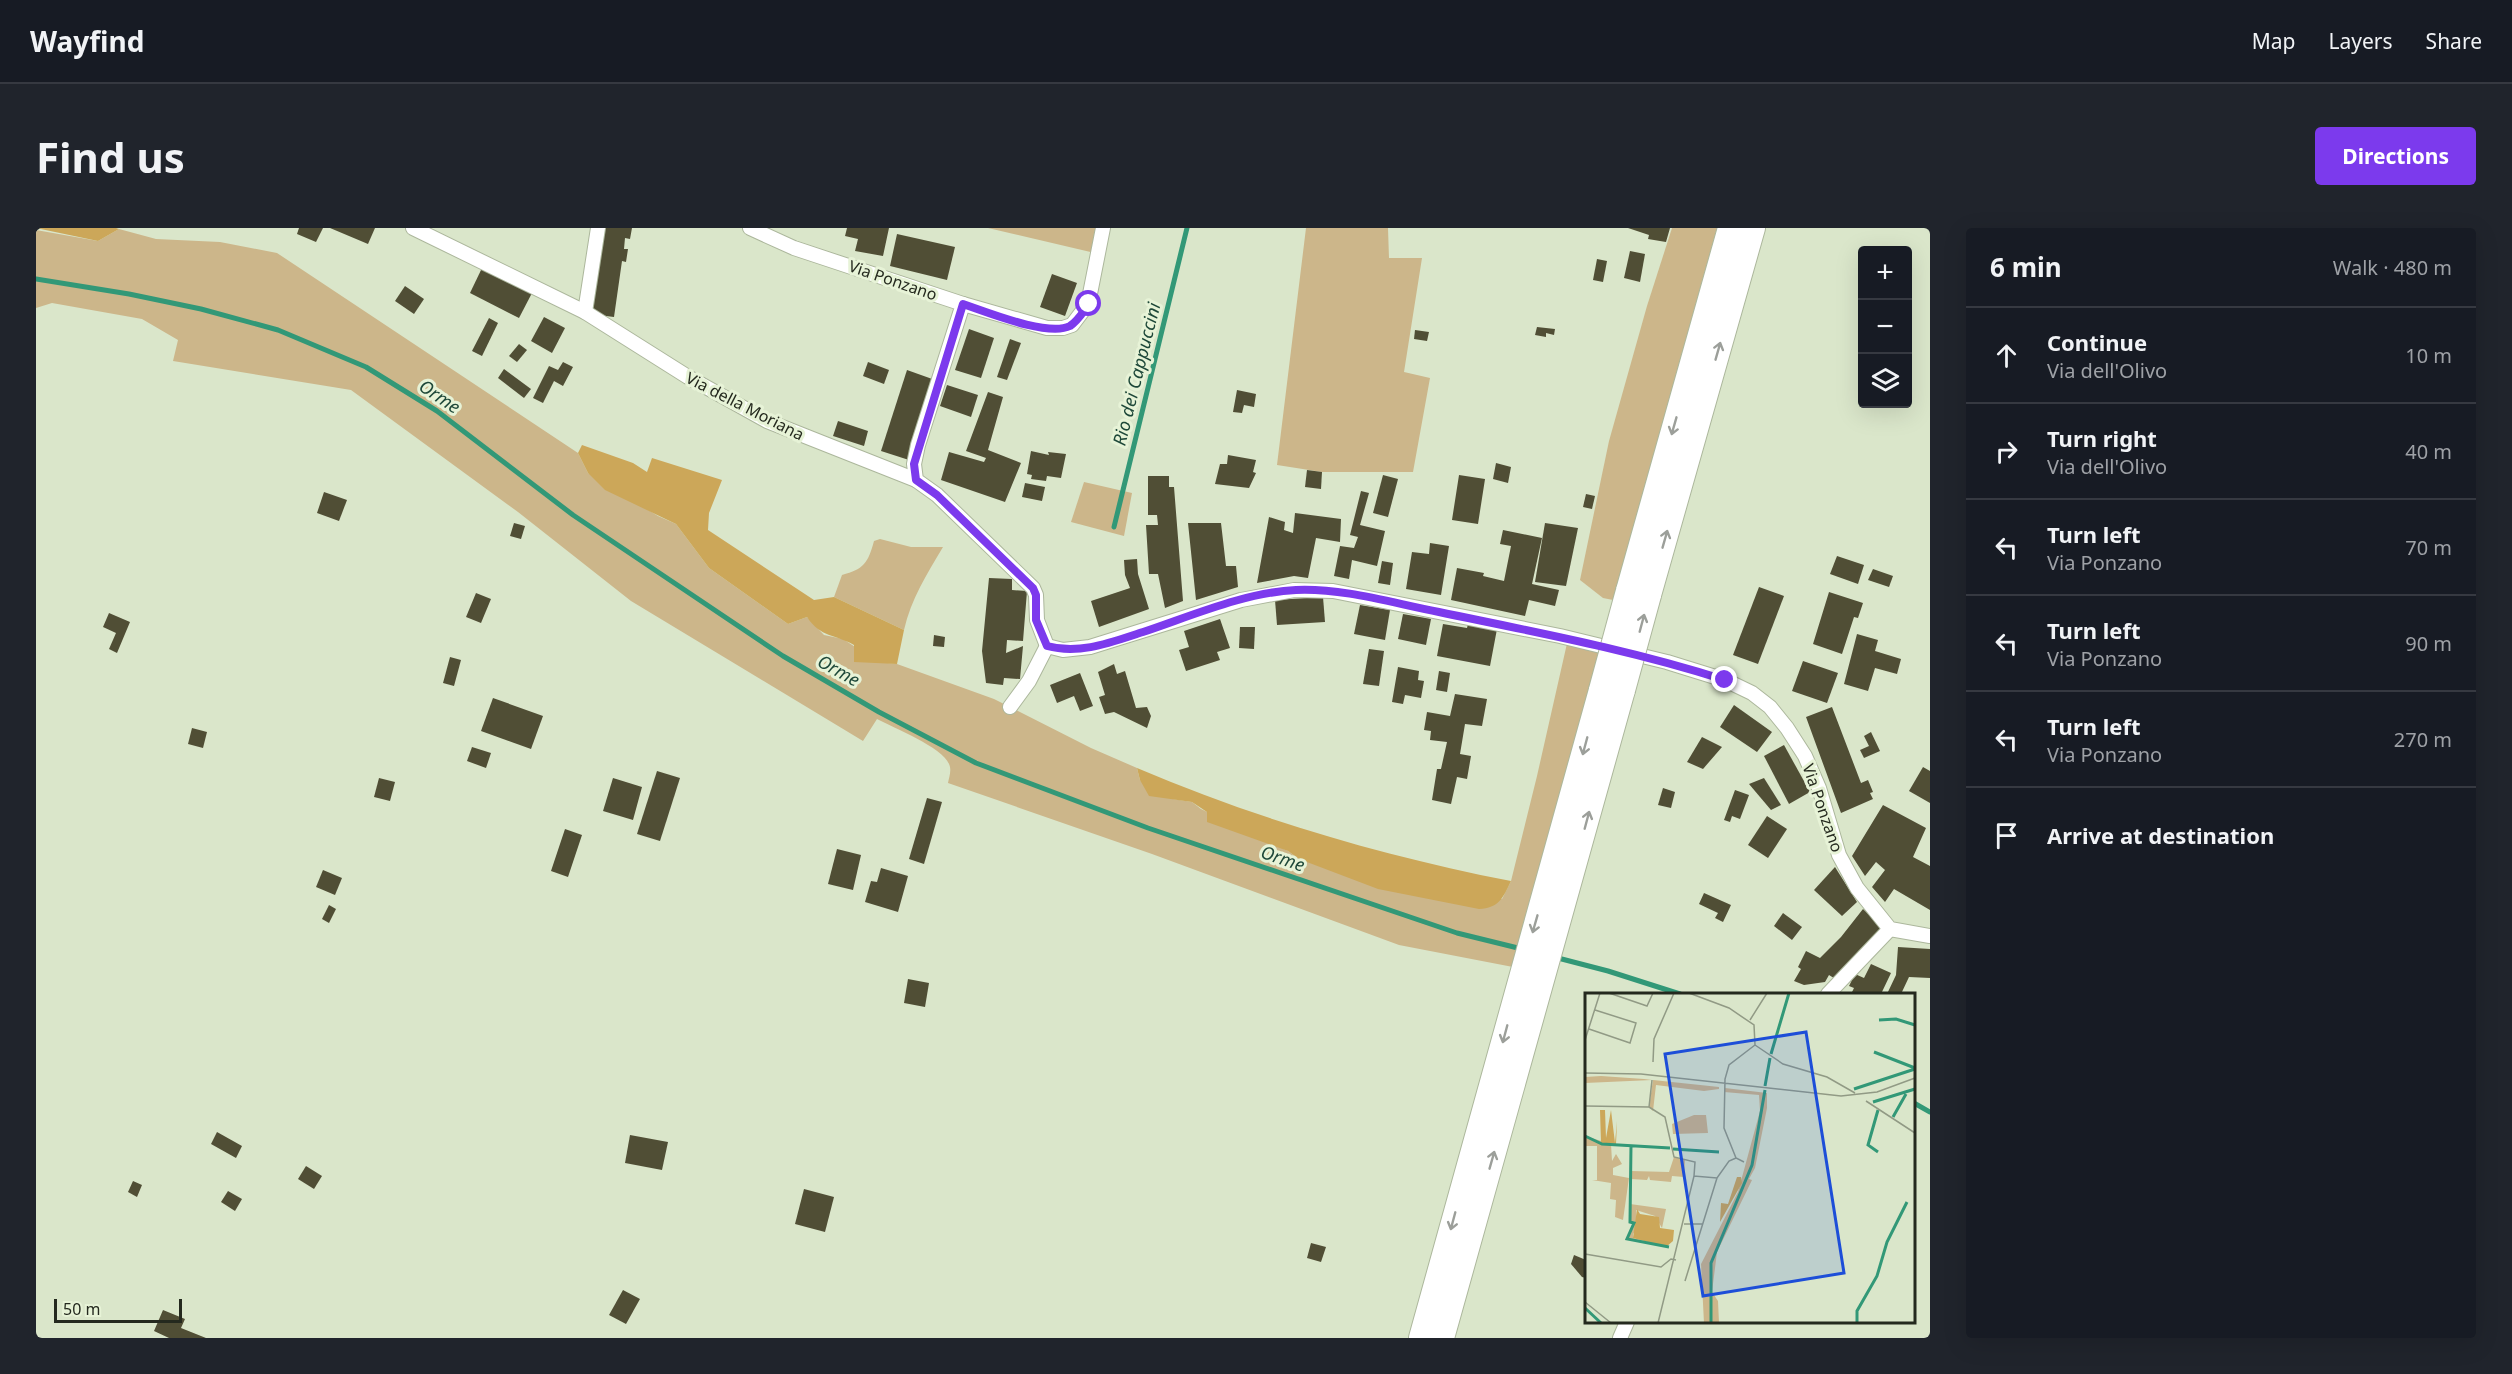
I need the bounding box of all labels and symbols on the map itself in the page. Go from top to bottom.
street label: Via Ponzano [846,255,940,305]
route start [1075,290,1101,316]
water label: Rio dei Cappuccini [1107,300,1165,448]
one-way arrow [1713,342,1724,361]
street label: Via della Moriana [682,367,808,445]
water label: Orme [415,374,465,419]
one-way arrow [1668,416,1679,435]
one-way arrow [1660,530,1671,549]
one-way arrow [1636,613,1648,632]
water label: Orme [814,649,864,691]
route end [1711,666,1737,692]
one-way arrow [1579,736,1590,755]
street label: Via Ponzano [1798,761,1848,855]
one-way arrow [1582,810,1594,829]
water label: Orme [1258,839,1308,877]
one-way arrow [1529,915,1541,934]
inset map [1585,993,1915,1323]
one-way arrow [1499,1024,1510,1043]
one-way arrow [1487,1151,1499,1170]
one-way arrow [1447,1212,1458,1231]
scale bar [54,1296,182,1324]

